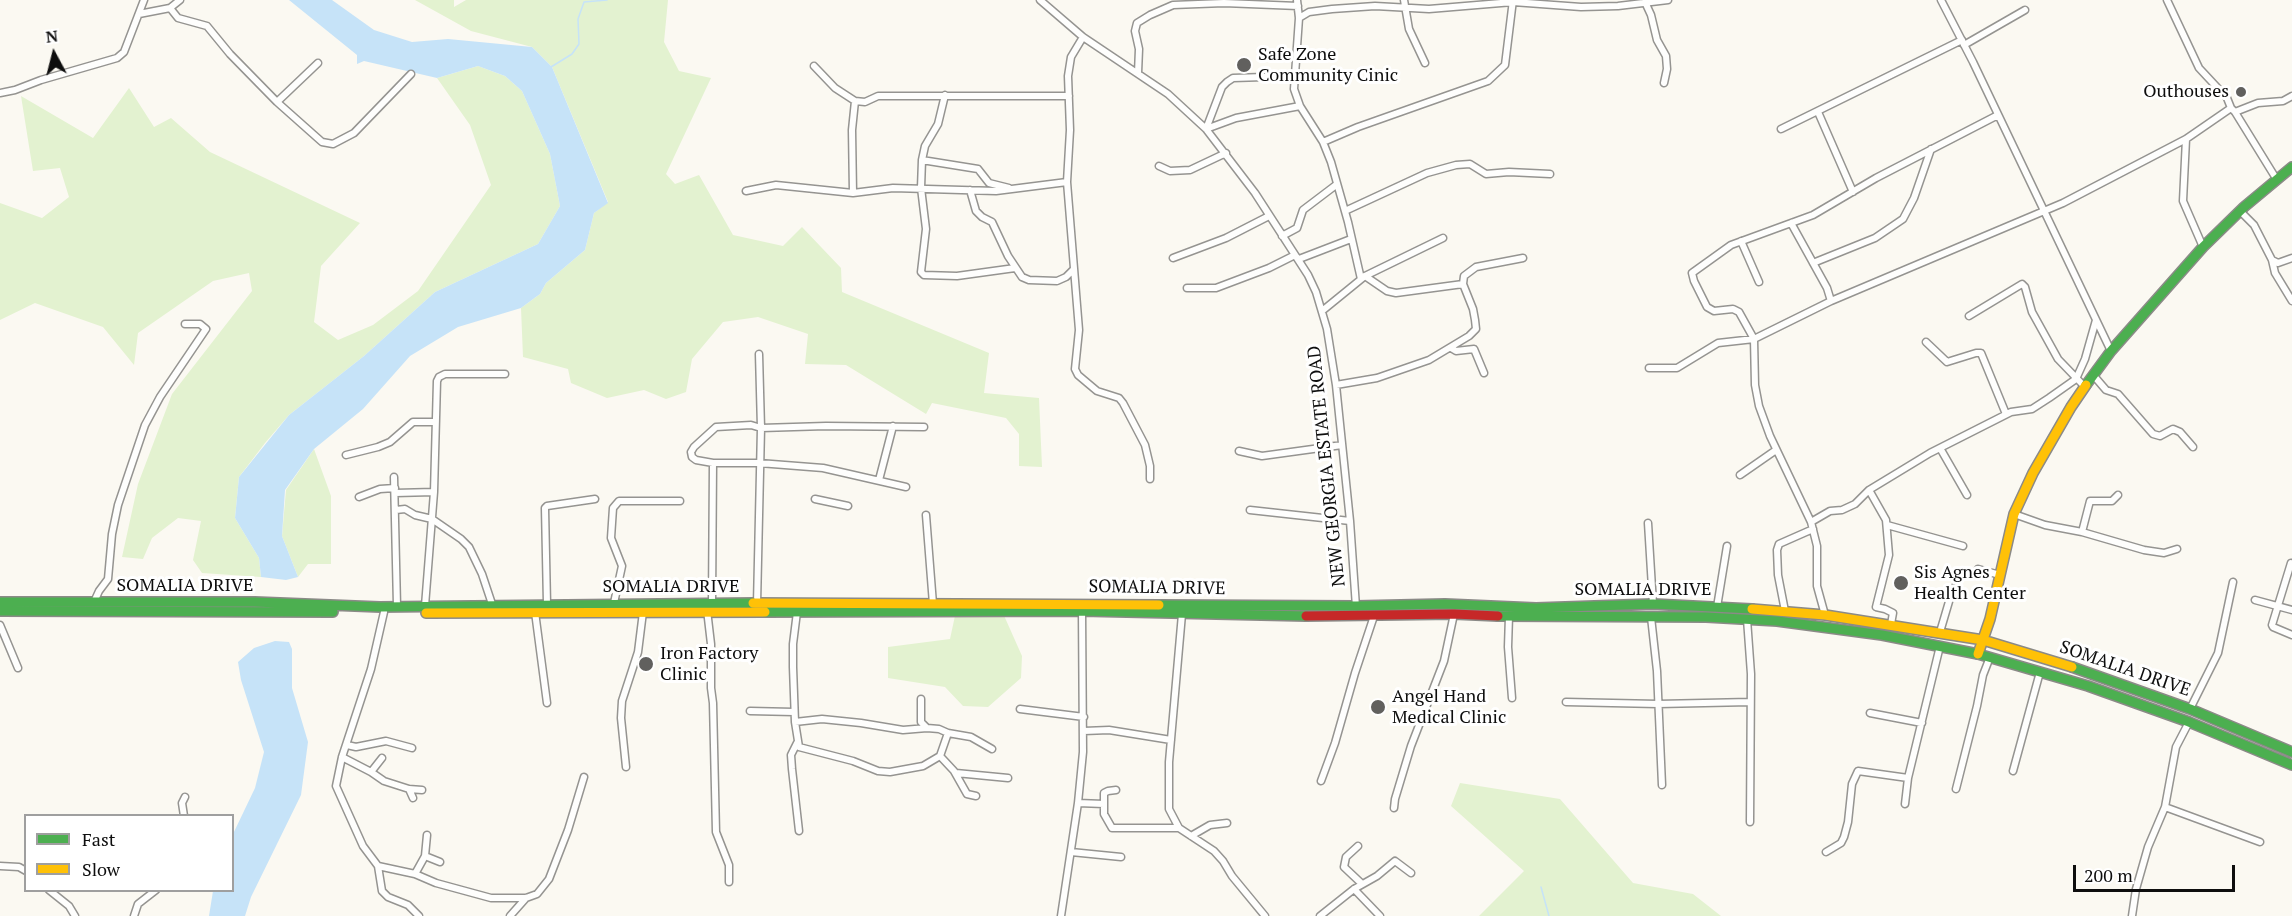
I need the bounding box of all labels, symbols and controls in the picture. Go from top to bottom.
north arrow [24,24,84,84]
text: N [44,24,59,48]
place label: Safe Zone Community Cinic [1258,44,1398,86]
marker: Safe Zone Community Cinic [1235,56,1253,74]
place label: Outhouses [2143,81,2229,103]
marker: Outhouses [2234,85,2248,99]
street label: NEW GEORGIA ESTATE ROAD [1304,344,1350,588]
place label: Sis Agnes Health Center [1914,562,2026,604]
marker: Sis Agnes Health Center [1892,574,1910,592]
street label: SOMALIA DRIVE [116,575,254,597]
street label: SOMALIA DRIVE [602,576,740,598]
street label: SOMALIA DRIVE [1088,576,1226,600]
street label: SOMALIA DRIVE [1574,579,1712,601]
street label: SOMALIA DRIVE [2057,636,2193,702]
place label: Iron Factory Clinic [660,643,758,686]
marker: Iron Factory Clinic [637,655,655,673]
place label: Angel Hand Medical Clinic [1392,686,1506,728]
marker: Angel Hand Medical Clinic [1369,698,1387,716]
legend [24,814,234,892]
text: Fast [82,827,115,851]
scale bar [2076,853,2238,891]
text: Slow [82,857,120,881]
text: 200 m [2084,863,2133,887]

